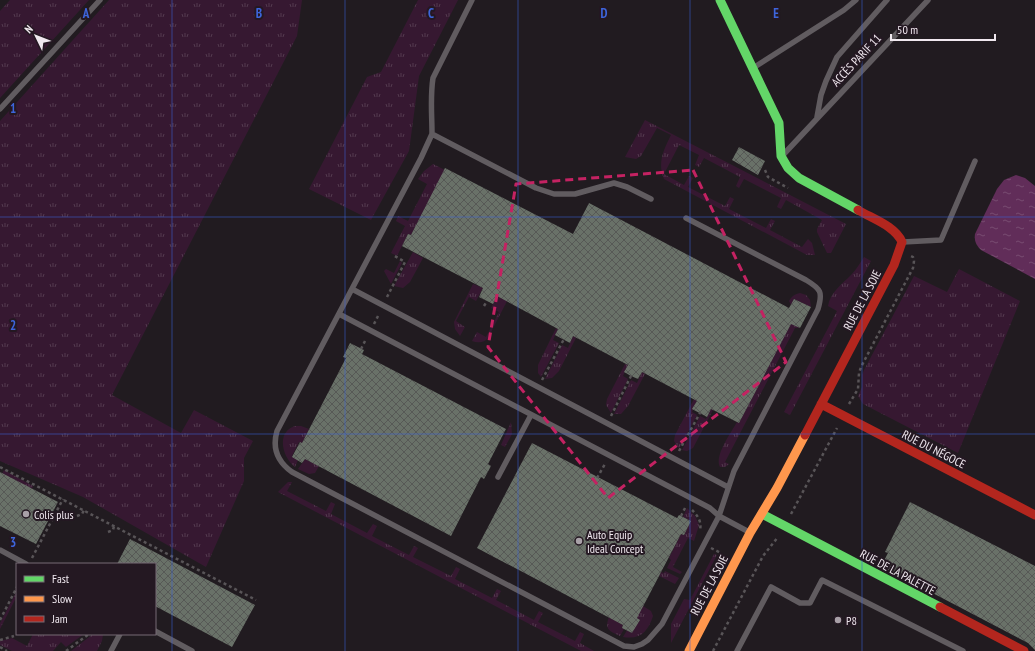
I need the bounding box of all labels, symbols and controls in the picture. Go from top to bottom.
text: A [82,5,90,22]
text: B [256,5,262,22]
text: C [428,5,434,22]
text: D [601,5,608,22]
text: E [773,5,779,22]
north arrow [16,16,56,56]
scale bar [891,16,995,42]
text: N [22,22,36,36]
text: 50 m [897,22,918,37]
street label: ACCÈS PARIF 11 [828,31,884,89]
text: 1 [10,100,16,117]
street label: RUE DE LA SOIE [840,267,884,333]
text: 2 [10,317,16,334]
street label: RUE DU NÉGOCE [900,427,968,471]
place label: Colis plus [34,507,74,522]
marker: Colis plus [21,509,31,519]
place label: Auto Equip Ideal Concept [587,527,644,556]
text: 3 [10,534,16,551]
marker: Auto Equip Ideal Concept [574,536,584,546]
street label: RUE DE LA PALETTE [858,546,938,598]
street label: RUE DE LA SOIE [687,552,731,618]
legend [16,563,156,635]
text: Fast [52,571,70,586]
text: Slow [52,591,73,606]
text: Jam [51,611,68,626]
place label: P8 [846,613,857,628]
marker: P8 [833,615,843,625]

